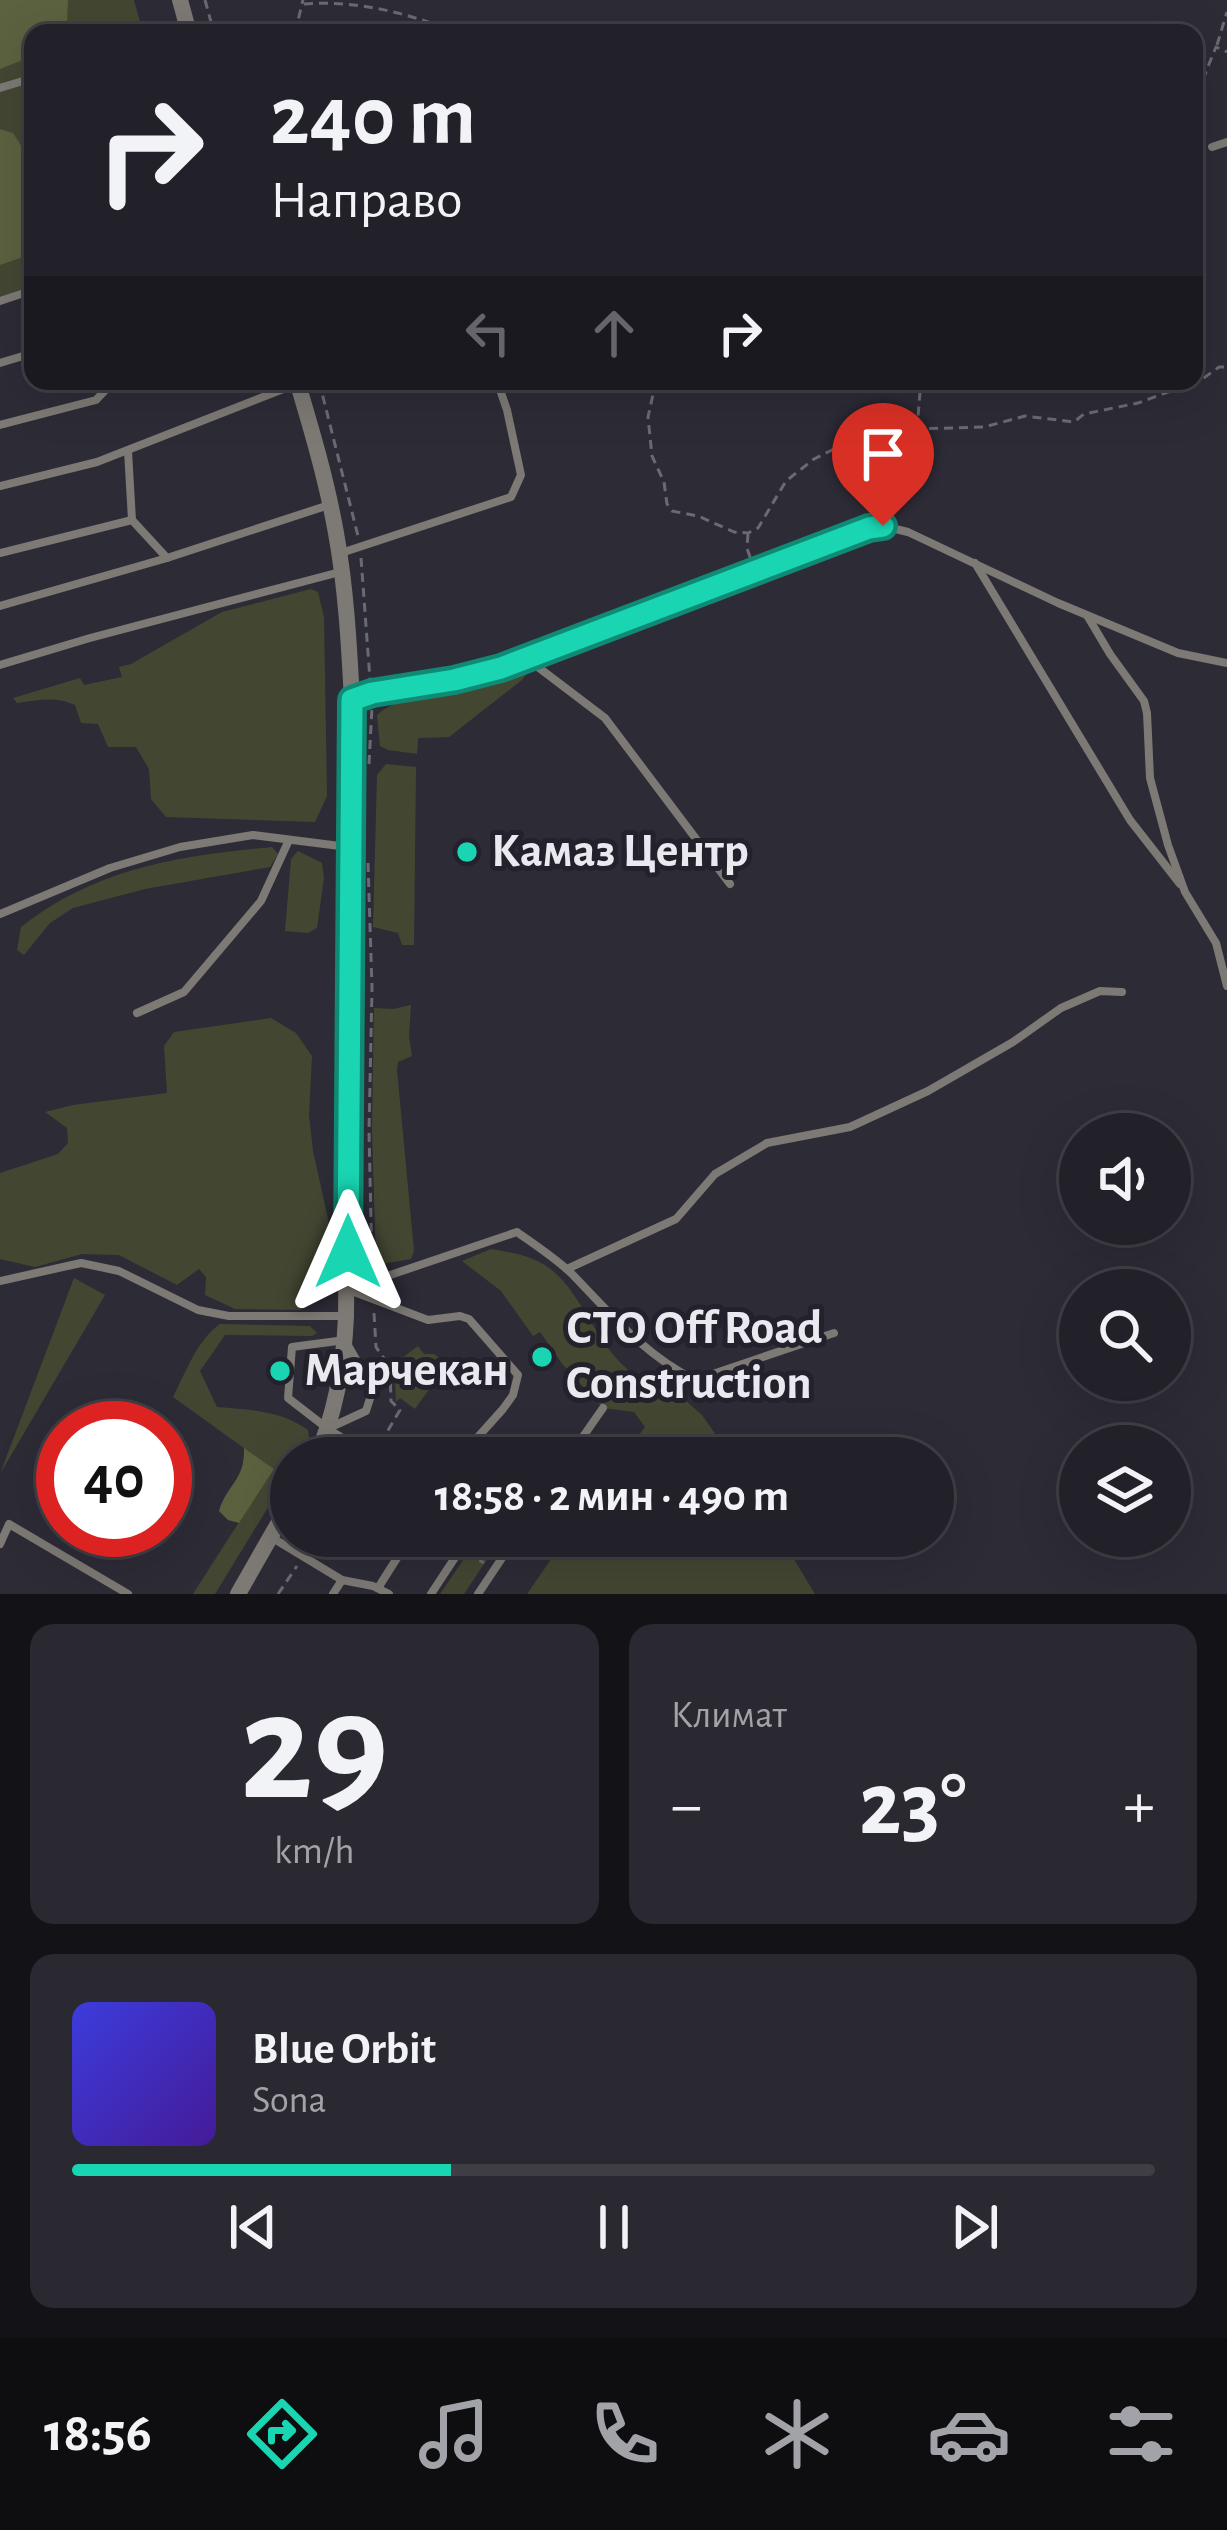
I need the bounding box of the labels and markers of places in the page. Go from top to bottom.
pin [832,403,934,526]
place label: Камаз Центр [491,828,749,876]
marker: Камаз Центр [454,839,480,865]
place label: СТО Off Road Construction [566,1305,822,1408]
marker: СТО Off Road Construction [529,1344,555,1370]
place label: Марчекан [304,1347,509,1395]
marker: Марчекан [267,1358,293,1384]

